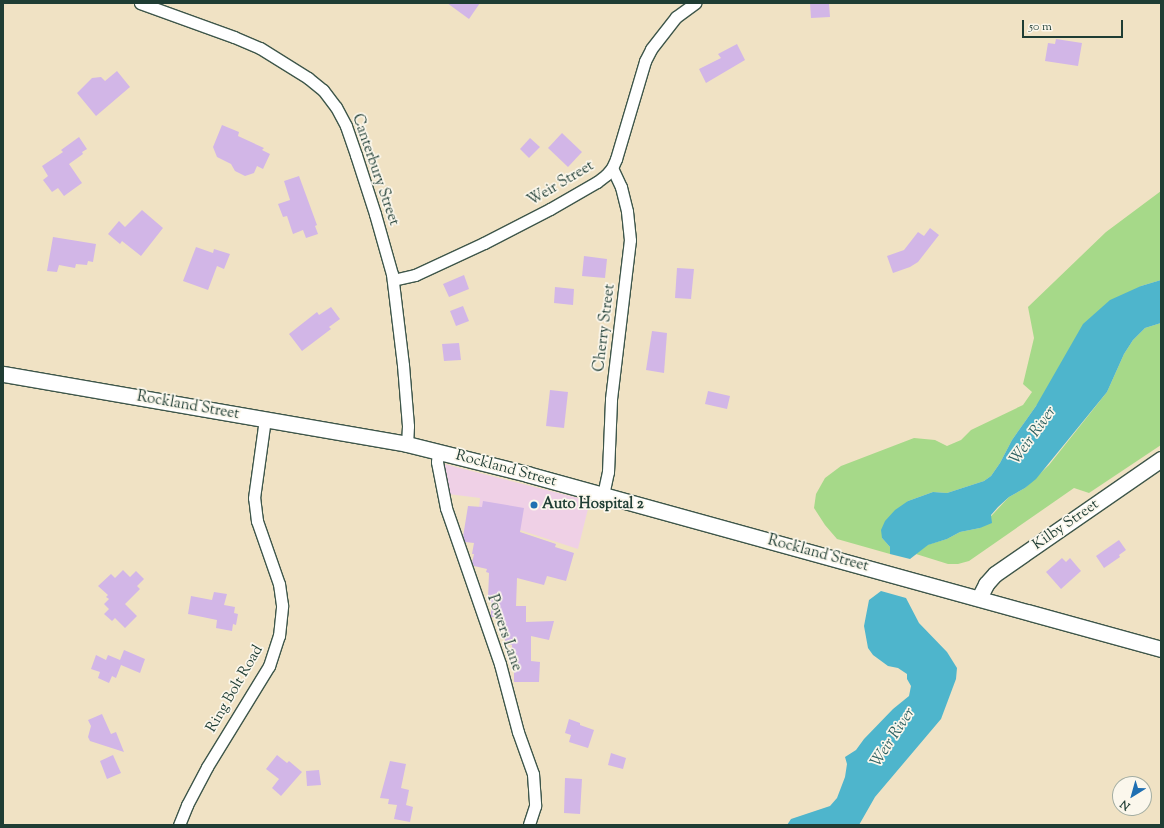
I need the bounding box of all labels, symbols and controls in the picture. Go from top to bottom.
scale bar [1024,12,1125,38]
text: 50 m [1029,18,1052,36]
street label: Canterbury Street [347,112,403,228]
street label: Weir Street [525,157,597,211]
street label: Cherry Street [591,283,619,373]
street label: Rockland Street [135,388,241,424]
water label: Weir River [1007,403,1061,469]
street label: Rockland Street [454,447,558,491]
place label: Auto Hospital 2 [542,496,644,514]
street label: Kilby Street [1029,496,1103,554]
marker: Auto Hospital 2 [529,500,539,510]
street label: Rockland Street [766,532,870,576]
street label: Powers Lane [483,592,525,674]
street label: Ring Bolt Road [203,642,267,736]
water label: Weir River [868,705,920,771]
north arrow [1112,776,1152,816]
text: N [1117,796,1134,814]

